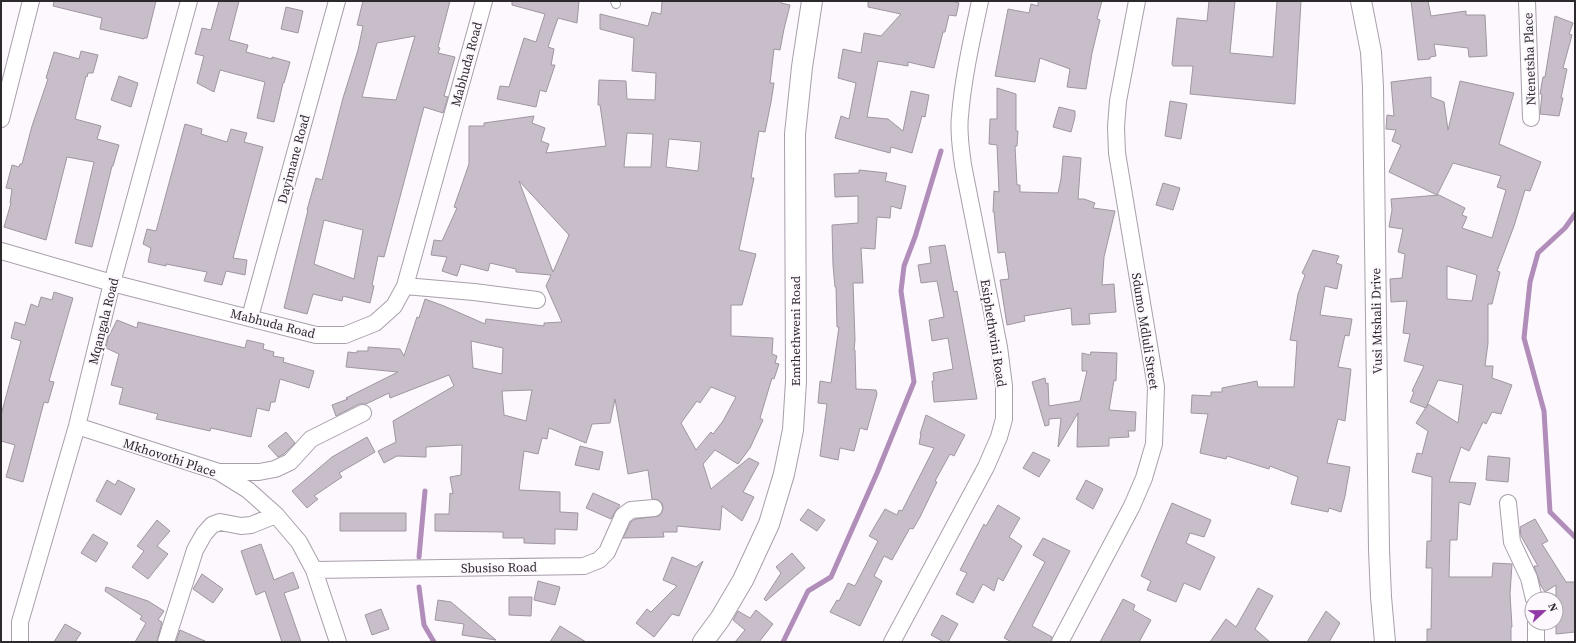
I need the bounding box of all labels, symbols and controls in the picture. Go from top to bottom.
street label: Ntenetsha Place [1519,12,1540,106]
street label: Mabhuda Road [447,19,486,108]
street label: Dayimane Road [273,112,314,206]
street label: Vusi Mtshali Drive [1367,267,1386,374]
street label: Sdumo Mdluli Street [1128,272,1163,391]
street label: Mqangala Road [84,275,123,366]
street label: Emthethweni Road [787,275,804,386]
street label: Esiphethwini Road [977,278,1011,389]
street label: Mabhuda Road [229,305,318,342]
street label: Mkhovothi Place [121,434,219,481]
street label: Sbusiso Road [461,558,538,577]
north arrow [1524,591,1564,631]
text: N [1544,601,1561,614]

